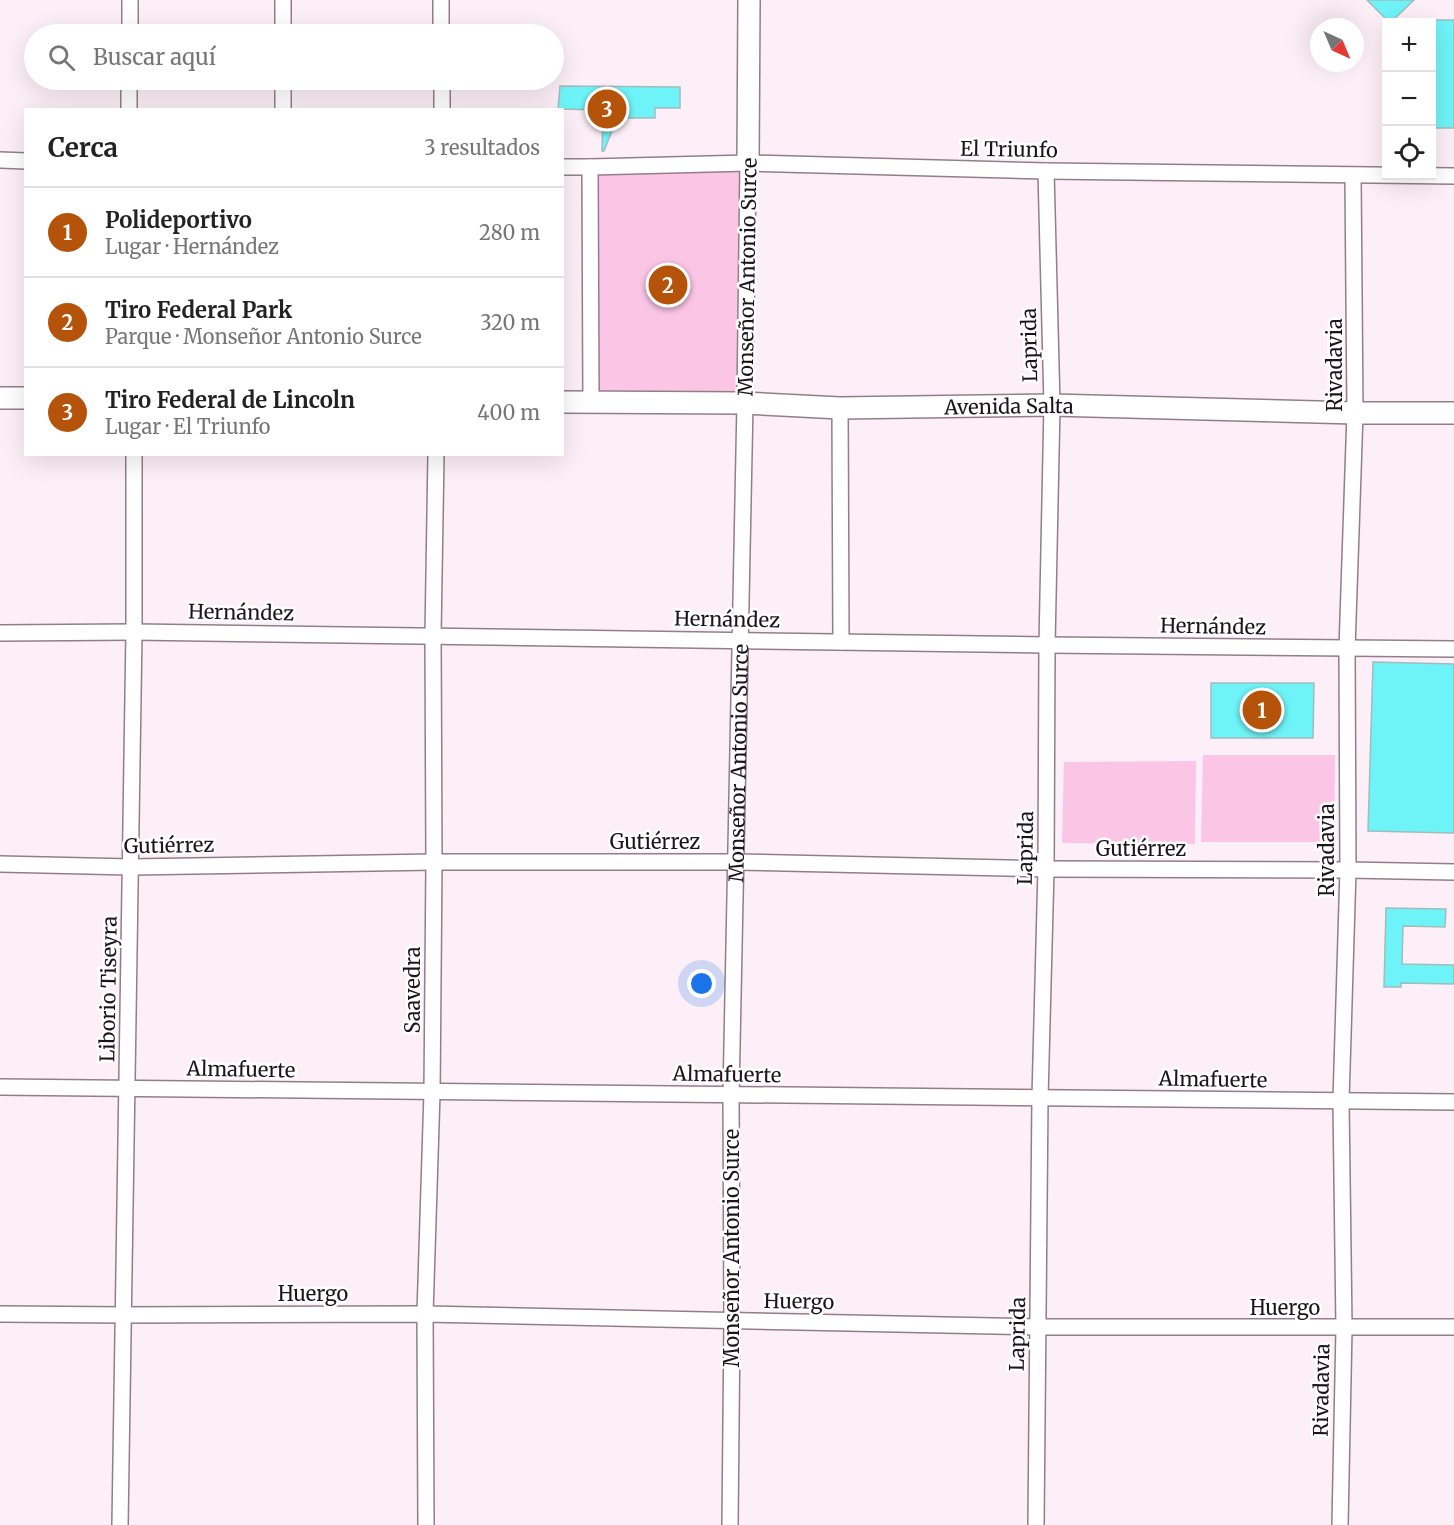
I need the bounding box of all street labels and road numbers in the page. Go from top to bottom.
street label: El Triunfo [960,136,1058,162]
street label: Monseñor Antonio Surce [732,158,762,396]
street label: Laprida [1016,307,1042,382]
street label: Rivadavia [1322,318,1347,412]
street label: Avenida Salta [943,392,1074,419]
street label: Hernández [188,599,294,625]
street label: Hernández [674,606,780,632]
street label: Hernández [1160,613,1266,639]
street label: Monseñor Antonio Surce [723,644,753,883]
street label: Rivadavia [1314,803,1339,897]
street label: Laprida [1012,810,1038,885]
street label: Gutiérrez [610,829,700,854]
street label: Gutiérrez [124,832,215,858]
street label: Gutiérrez [1096,836,1186,861]
street label: Liborio Tiseyra [94,915,122,1062]
street label: Saavedra [400,946,425,1034]
street label: Almafuerte [185,1056,296,1082]
street label: Almafuerte [671,1061,782,1087]
street label: Almafuerte [1157,1066,1268,1092]
street label: Monseñor Antonio Surce [719,1129,744,1367]
street label: Huergo [278,1281,349,1306]
street label: Huergo [763,1288,835,1314]
street label: Huergo [1250,1295,1321,1320]
street label: Laprida [1004,1296,1030,1371]
street label: Rivadavia [1308,1343,1334,1437]

